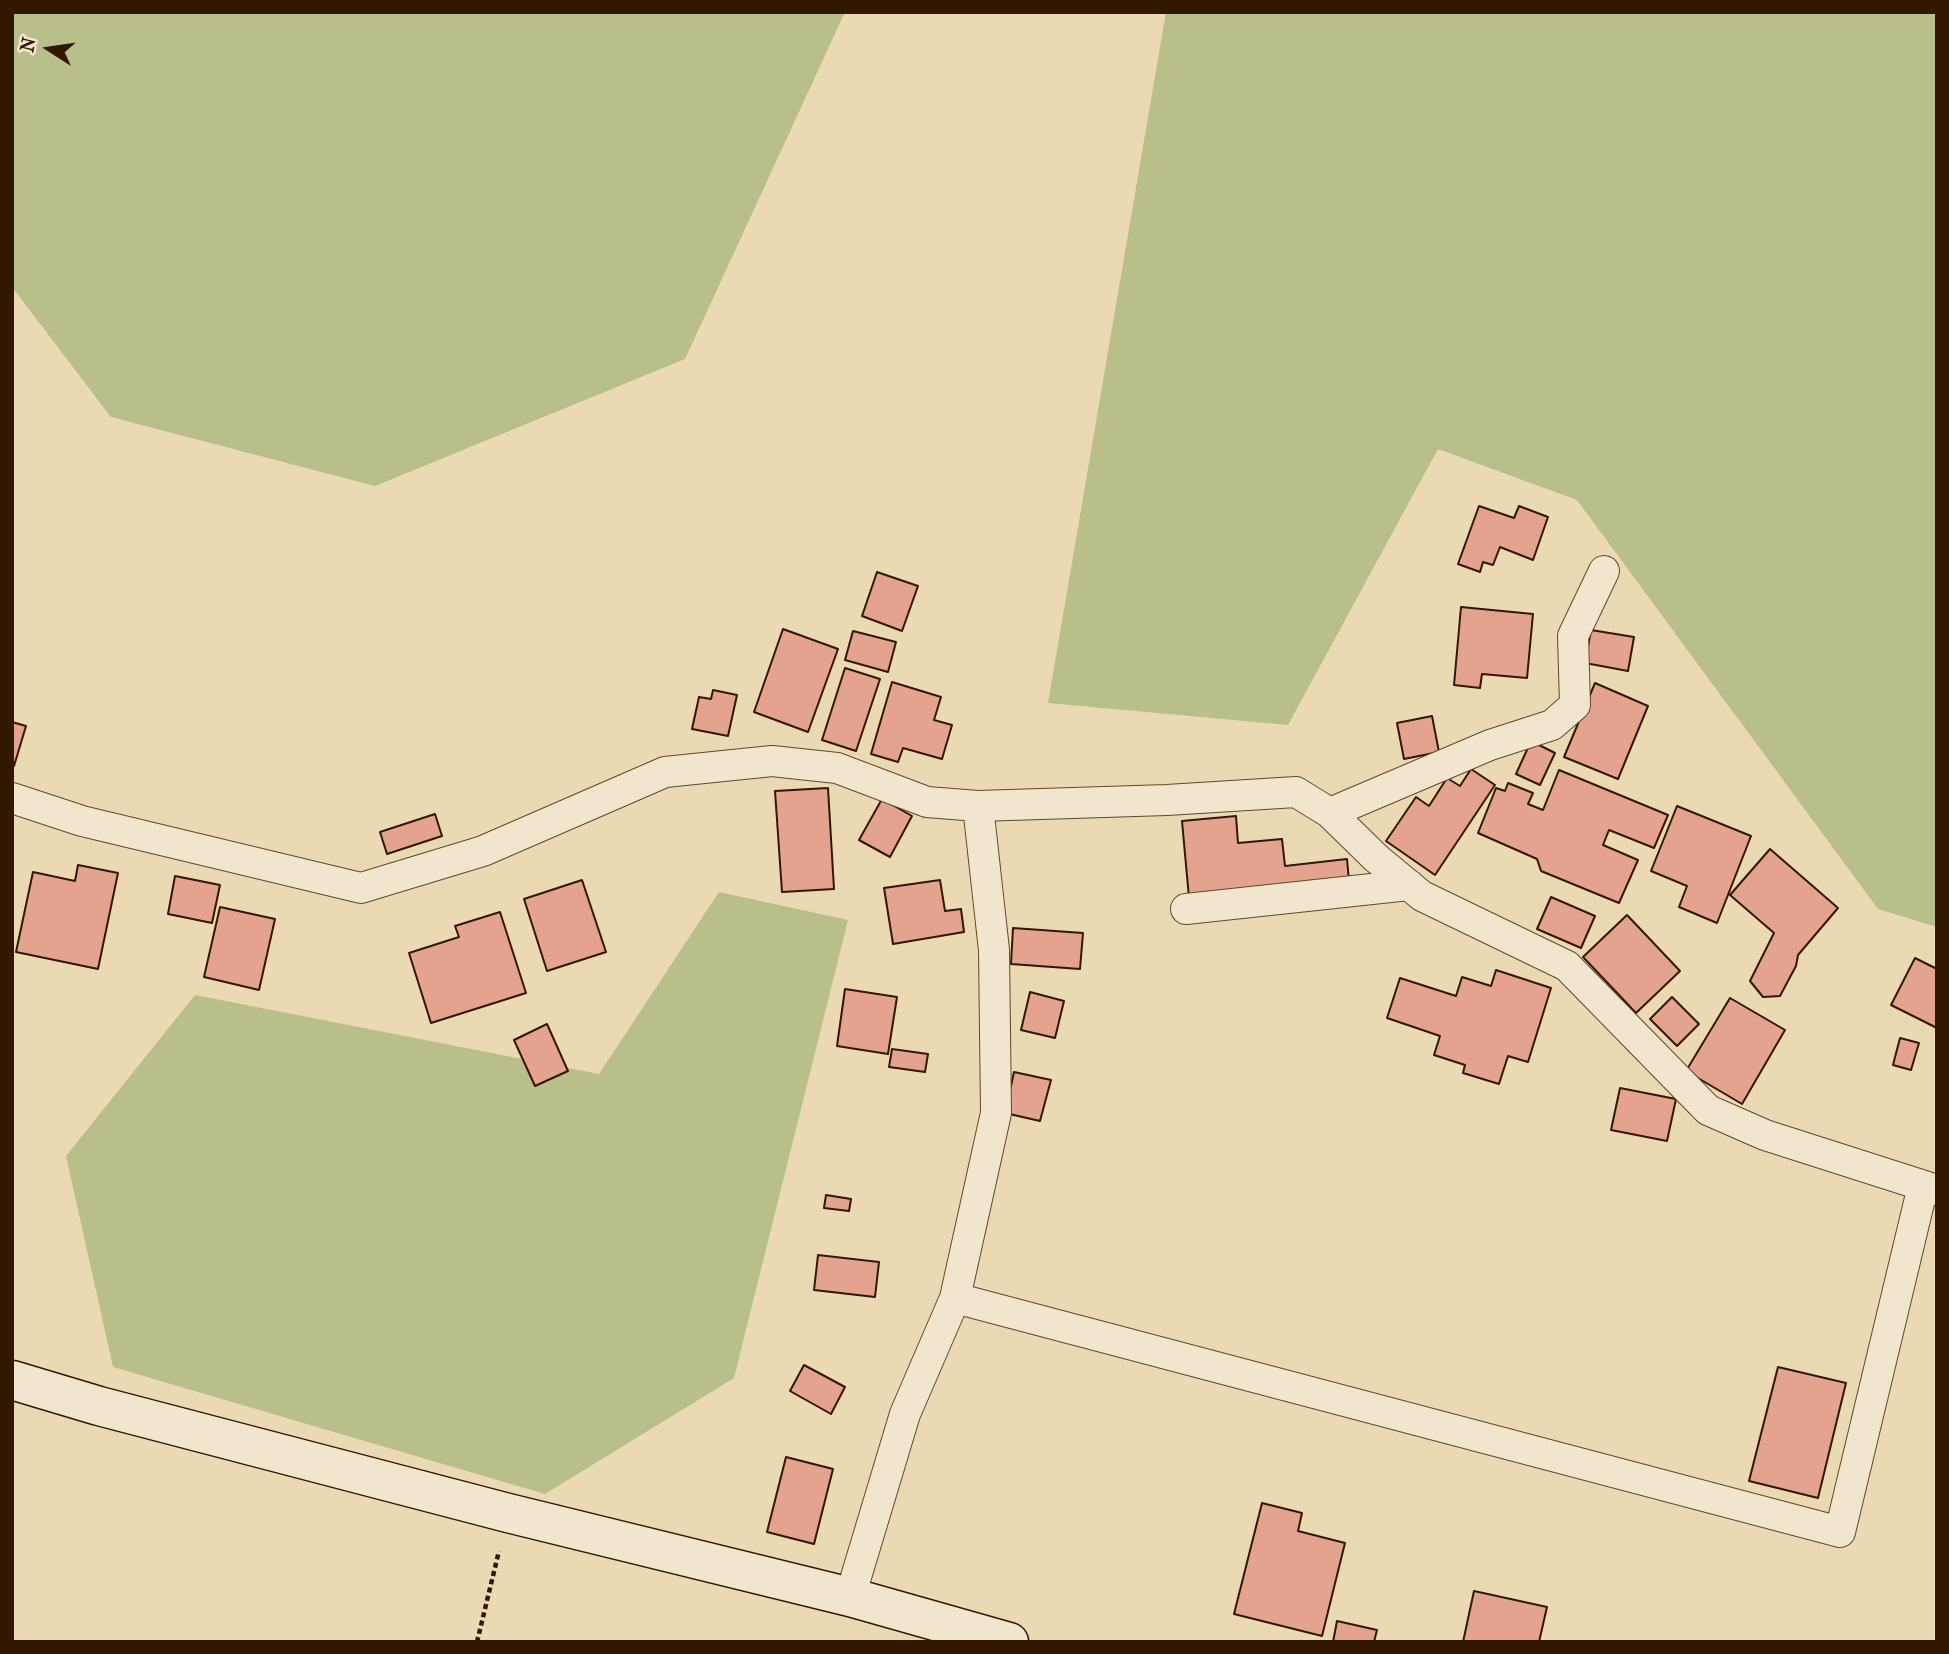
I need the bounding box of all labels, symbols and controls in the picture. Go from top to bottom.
north arrow [14,14,84,84]
text: N [16,35,41,54]

